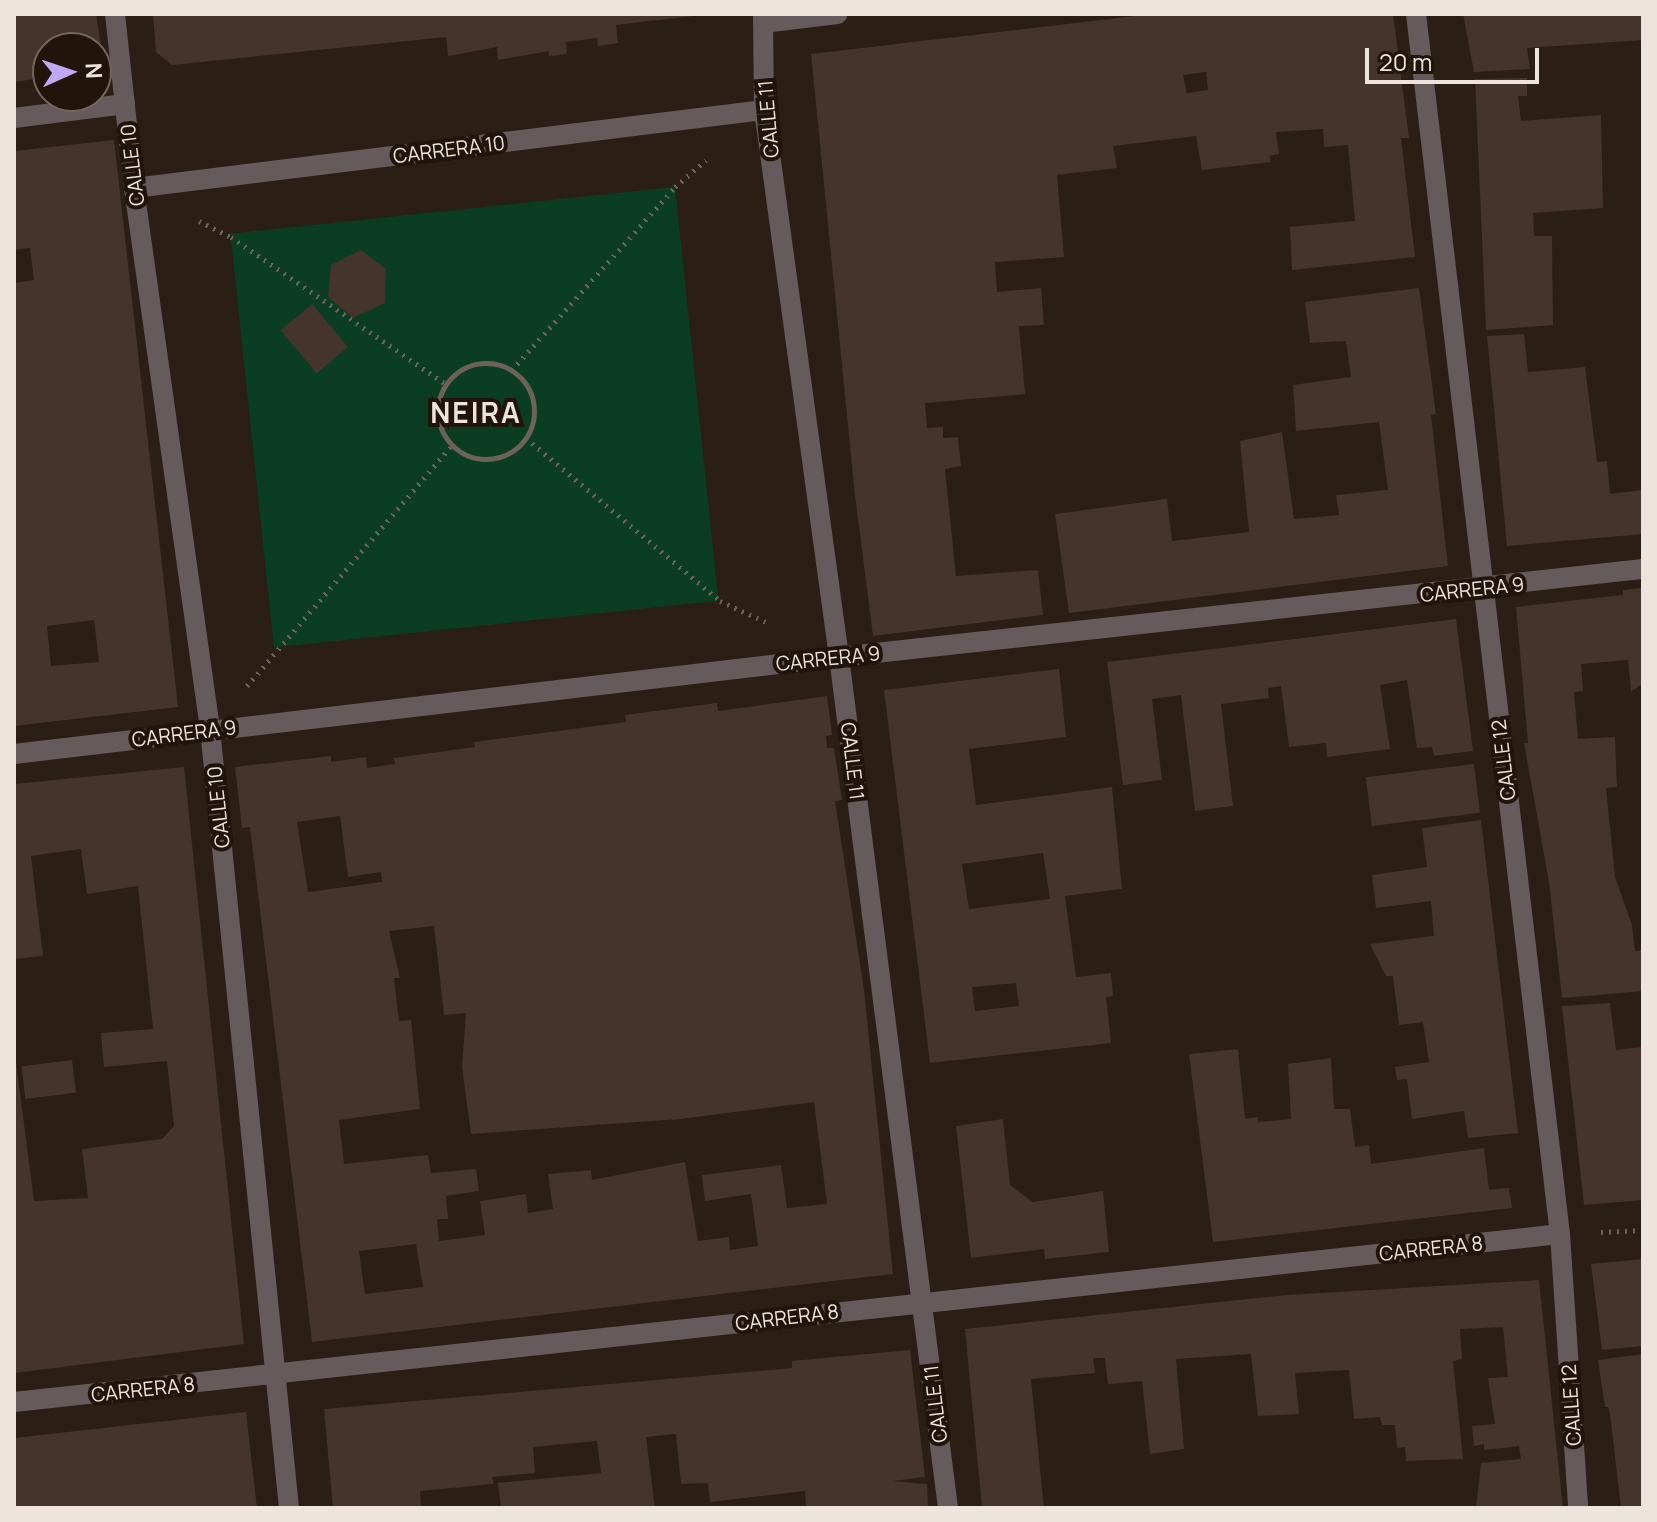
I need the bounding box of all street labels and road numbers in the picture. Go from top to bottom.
street label: CALLE 11 [753,79,783,159]
street label: CALLE 10 [115,123,149,207]
street label: CARRERA 10 [392,130,506,168]
street label: CARRERA 9 [1419,572,1525,606]
street label: CARRERA 9 [775,641,881,675]
street label: CARRERA 9 [130,715,238,751]
street label: CALLE 12 [1486,718,1520,802]
street label: CALLE 11 [836,721,870,801]
street label: CALLE 10 [202,765,234,849]
street label: CARRERA 8 [1378,1231,1484,1265]
street label: CARRERA 8 [734,1299,840,1335]
street label: CALLE 12 [1556,1363,1586,1447]
street label: CALLE 11 [918,1364,952,1444]
street label: CARRERA 8 [90,1372,196,1406]

